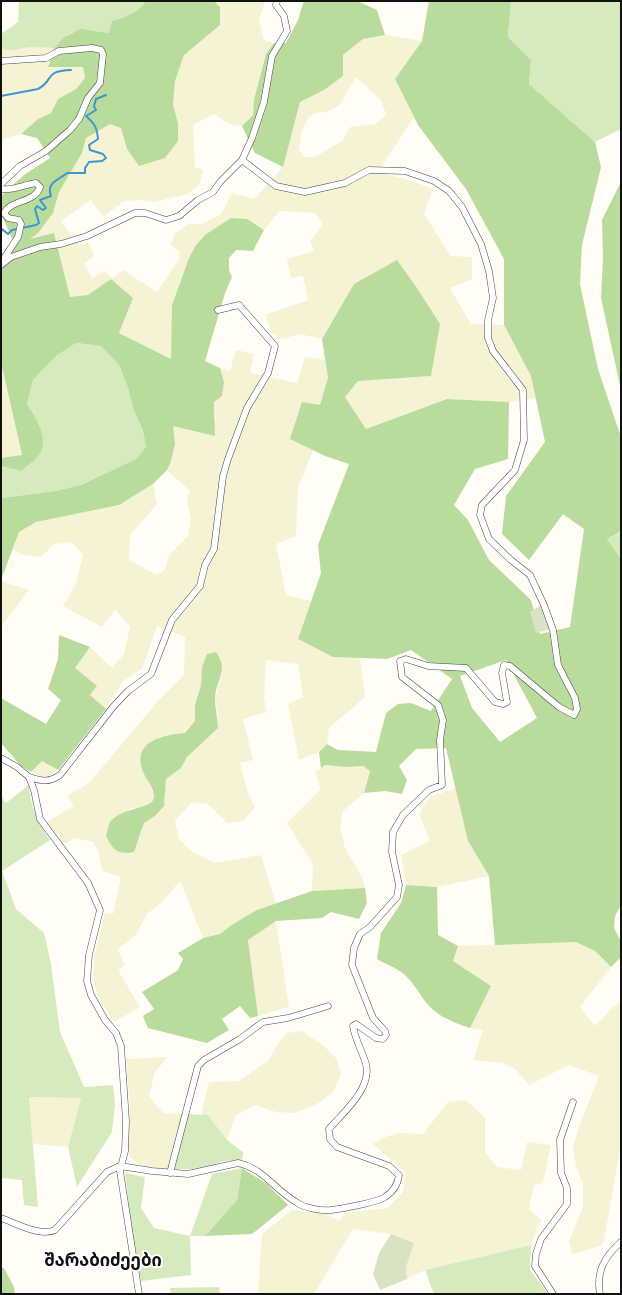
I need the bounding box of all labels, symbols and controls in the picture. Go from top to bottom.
district label: შარაბიძეები [44,1248,162,1274]

